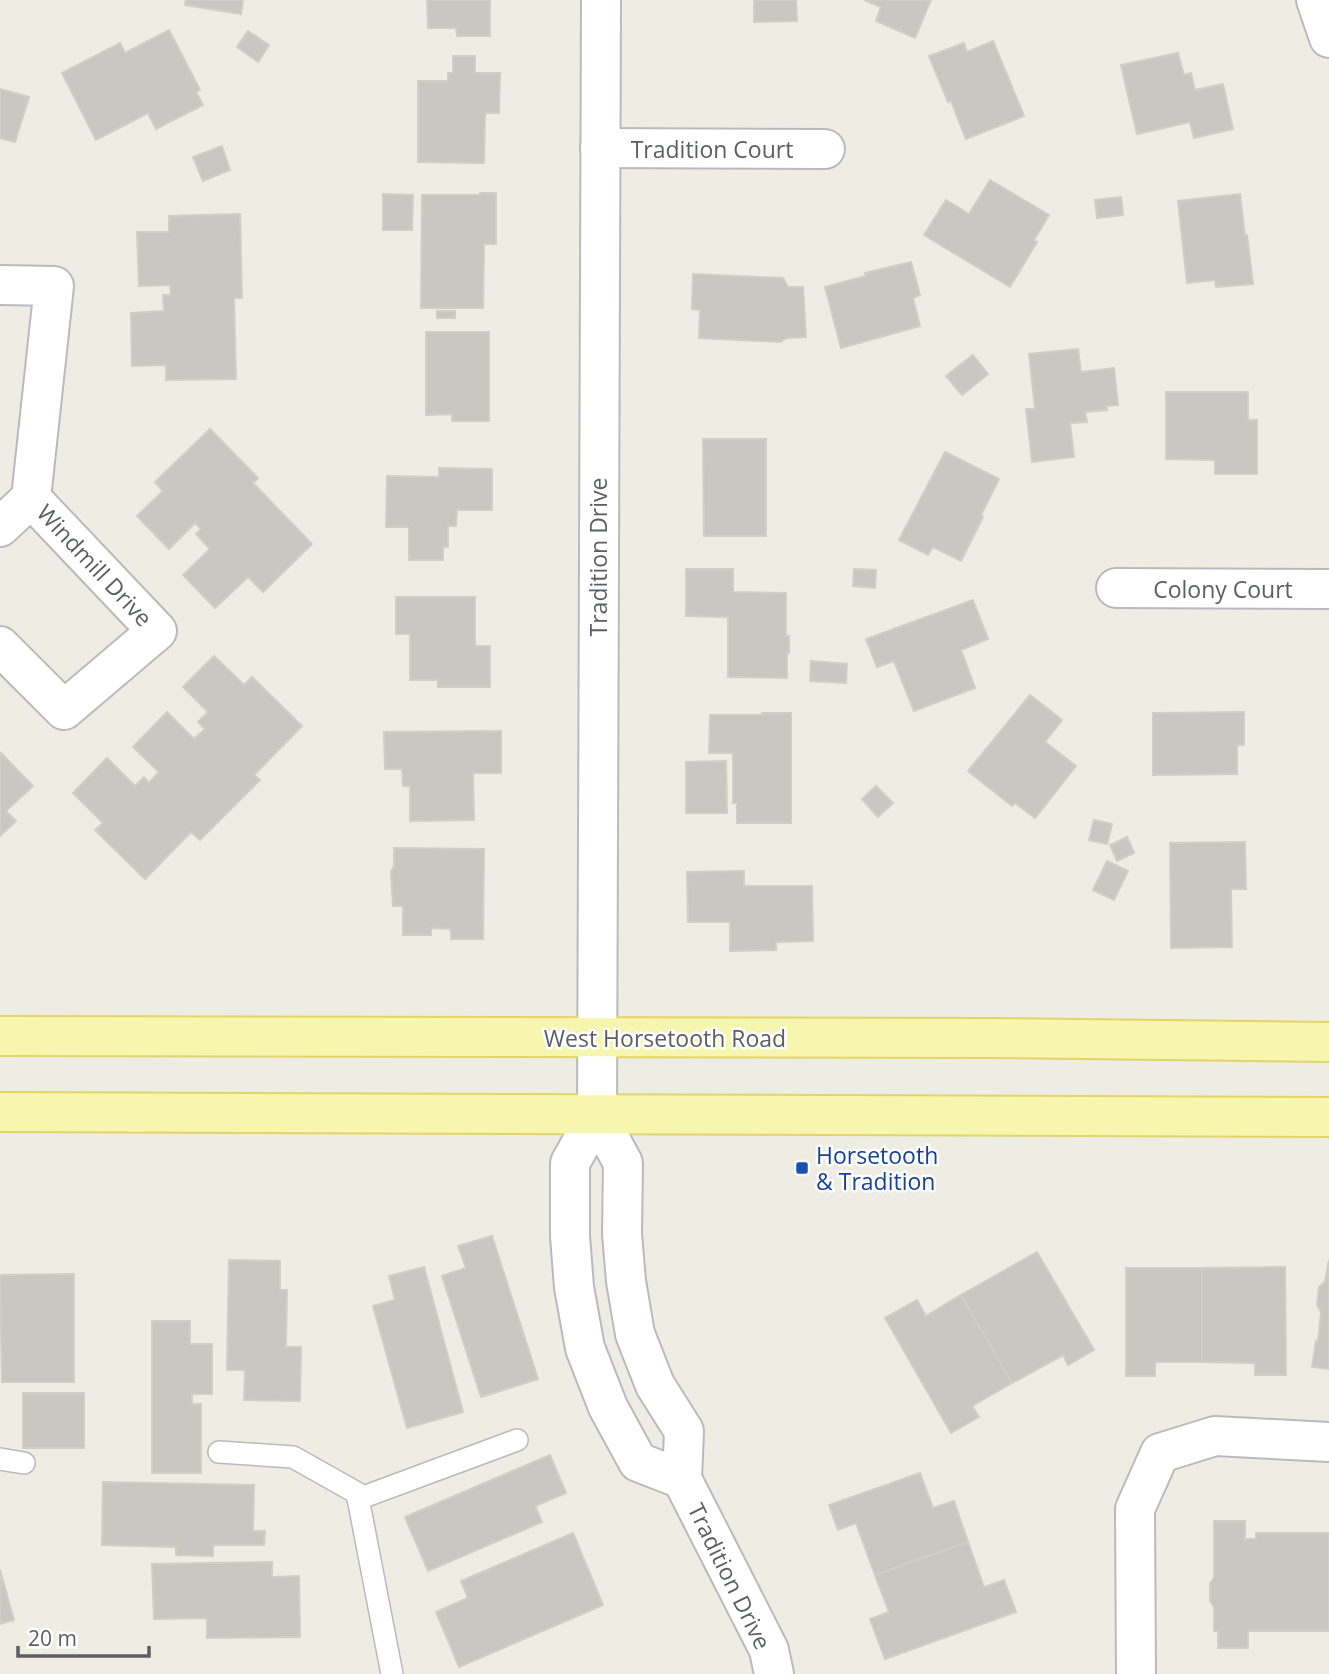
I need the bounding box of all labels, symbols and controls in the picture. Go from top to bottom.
street label: Tradition Court [631,133,793,165]
street label: Tradition Drive [582,478,614,636]
street label: Windmill Drive [30,497,160,633]
street label: Colony Court [1153,573,1293,605]
street label: West Horsetooth Road [544,1022,786,1054]
place label: Horsetooth & Tradition [816,1139,938,1197]
marker: Horsetooth & Tradition [794,1160,810,1176]
street label: Tradition Drive [681,1498,779,1654]
scale bar [18,1614,149,1658]
text: 20 m [28,1624,77,1652]

